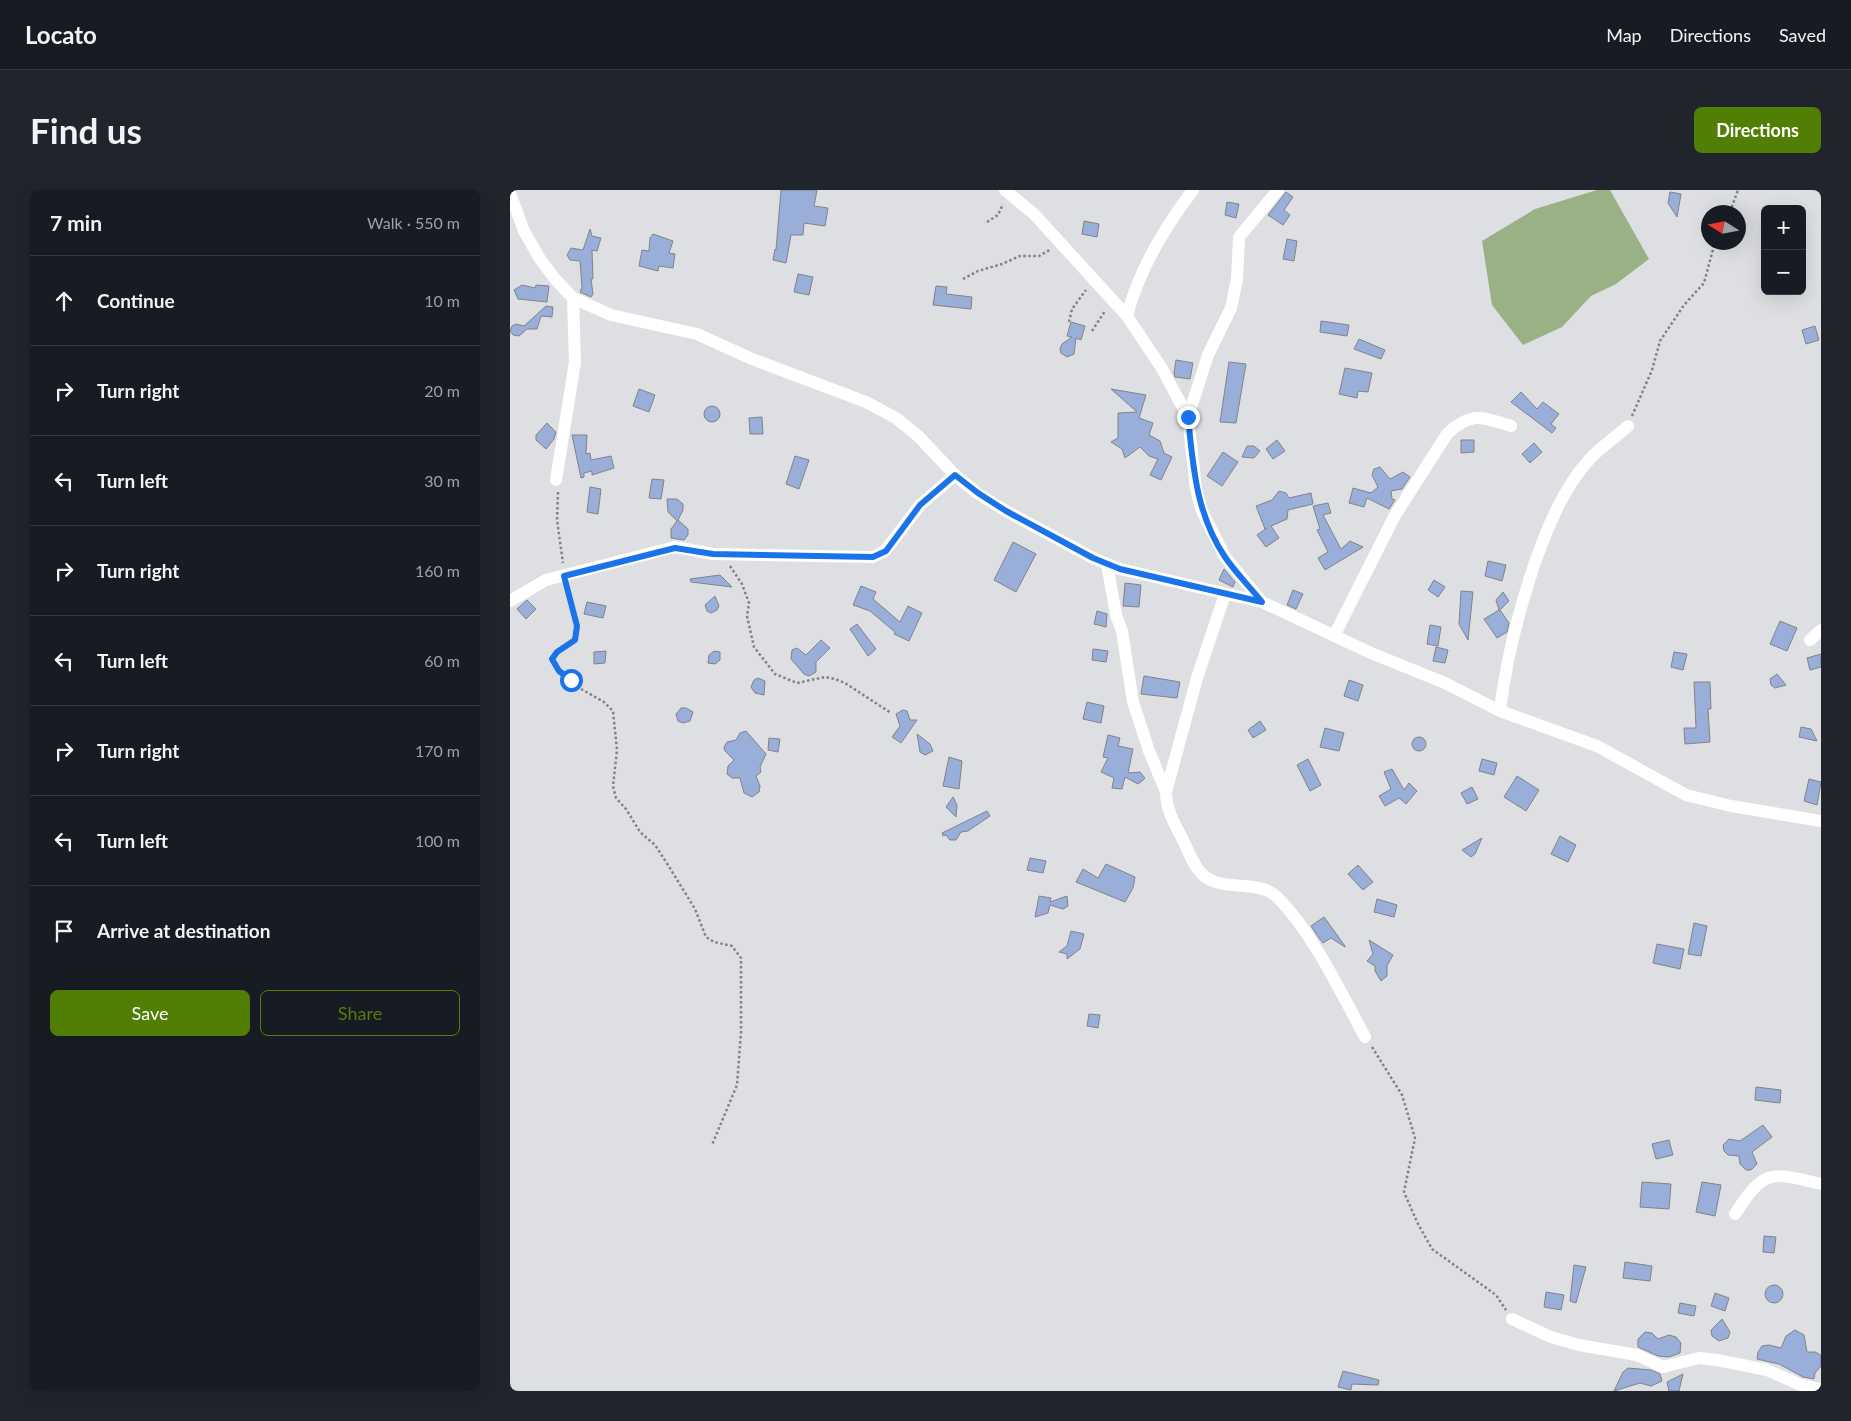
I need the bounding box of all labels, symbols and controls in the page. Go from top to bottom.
text: Locato [25,20,97,49]
text: Map [1606,24,1642,46]
text: Directions [1670,24,1751,46]
text: Saved [1779,24,1826,46]
button: Directions [1694,107,1821,153]
text: Find us [30,109,142,151]
north arrow [1701,205,1746,250]
map controls [1761,205,1806,295]
button: + [1761,205,1806,250]
text: 7 min [50,210,102,235]
text: Walk · 550 m [367,213,460,232]
button: − [1761,250,1806,295]
icon: ahead [50,287,78,315]
text: Continue [97,289,175,312]
text: 10 m [424,291,460,310]
icon: right [50,377,78,405]
text: Turn right [97,379,179,402]
text: 20 m [424,381,460,400]
route end [1177,406,1200,429]
icon: left [50,467,78,495]
text: Turn left [97,469,168,492]
text: 30 m [424,471,460,490]
icon: right [50,557,78,585]
text: Turn right [97,559,179,582]
text: 160 m [415,561,460,580]
icon: left [50,647,78,675]
text: Turn left [97,649,168,672]
text: 60 m [424,651,460,670]
route start [560,669,583,692]
icon: right [50,737,78,765]
text: Turn right [97,739,179,762]
text: 170 m [415,741,460,760]
icon: left [50,827,78,855]
text: Turn left [97,829,168,852]
text: 100 m [415,831,460,850]
icon: arrive [50,917,78,945]
text: Arrive at destination [97,919,270,942]
button: Save [50,990,250,1036]
button: Share [260,990,460,1036]

